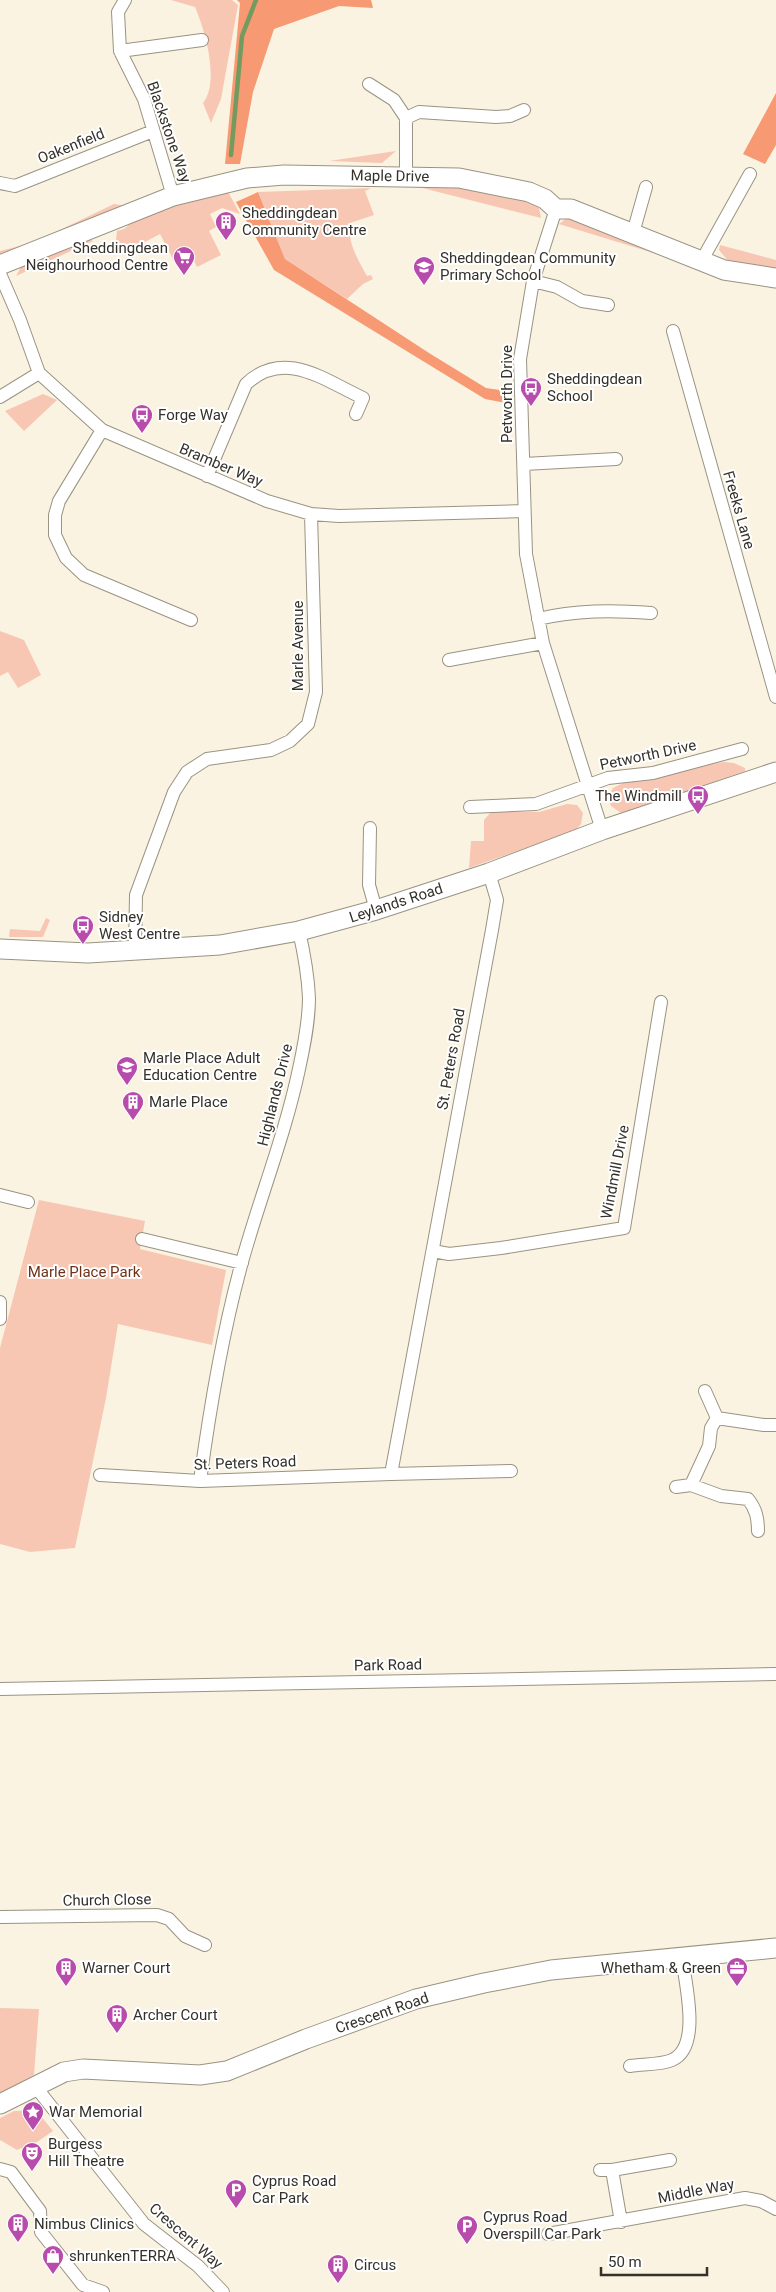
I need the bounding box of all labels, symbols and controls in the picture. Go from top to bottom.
street label: Blackstone Way [143,79,195,185]
street label: Oakenfield [35,124,107,168]
street label: Maple Drive [350,166,430,186]
place label: Sheddingdean Community Centre [242,204,366,239]
building icon: Sheddingdean Community Centre [214,210,238,241]
place label: Sheddingdean Neighourhood Centre [26,239,168,274]
supermarket icon: Sheddingdean Neighourhood Centre [172,245,196,276]
place label: Sheddingdean Community Primary School [440,249,616,284]
school or university icon: Sheddingdean Community Primary School [412,255,436,286]
street label: Petworth Drive [498,345,516,443]
place label: Sheddingdean School [547,370,642,405]
bus stop icon: Sheddingdean School [519,376,543,407]
bus stop icon: Forge Way [130,403,154,434]
place label: Forge Way [158,406,228,424]
street label: Bramber Way [177,439,265,491]
street label: Freeks Lane [719,469,759,551]
street label: Marle Avenue [289,601,307,691]
street label: Petworth Drive [598,736,698,774]
bus stop icon: The Windmill [686,784,710,815]
place label: The Windmill [595,787,682,805]
street label: Leylands Road [347,879,445,927]
place label: Sidney West Centre [99,908,180,943]
bus stop icon: Sidney West Centre [71,914,95,945]
street label: St. Peters Road [433,1007,469,1111]
street label: Highlands Drive [254,1042,296,1148]
place label: Marle Place Adult Education Centre [143,1049,261,1084]
school or university icon: Marle Place Adult Education Centre [115,1055,139,1086]
building icon: Marle Place [121,1090,145,1121]
place label: Marle Place [149,1093,228,1111]
street label: Windmill Drive [597,1124,633,1220]
park label: Marle Place Park [28,1263,141,1281]
street label: St. Peters Road [193,1452,297,1474]
street label: Park Road [354,1655,422,1675]
street label: Church Close [62,1890,152,1910]
building icon: Warner Court [54,1956,78,1987]
office icon: Whetham & Green [725,1956,749,1987]
place label: Warner Court [82,1959,170,1977]
place label: Whetham & Green [601,1959,721,1977]
street label: Crescent Road [333,1989,431,2037]
building icon: Archer Court [105,2003,129,2034]
place label: Archer Court [133,2006,218,2024]
place icon: War Memorial [21,2100,45,2131]
place label: War Memorial [49,2103,142,2121]
place label: Burgess Hill Theatre [48,2135,124,2170]
theatre icon: Burgess Hill Theatre [20,2141,44,2172]
place label: Cyprus Road Car Park [252,2172,337,2207]
street label: Middle Way [656,2175,736,2207]
parking icon: Cyprus Road Car Park [224,2178,248,2209]
street label: Crescent Way [146,2199,226,2273]
place label: Cyprus Road Overspill Car Park [483,2208,602,2243]
building icon: Nimbus Clinics [6,2212,30,2243]
parking icon: Cyprus Road Overspill Car Park [455,2214,479,2245]
place label: Nimbus Clinics [34,2215,134,2233]
shop icon: shrunkenTERRA [41,2244,65,2275]
scale bar [601,2244,707,2276]
place label: shrunkenTERRA [69,2247,176,2265]
building icon: Circus [326,2253,350,2284]
text: 50 m [608,2253,642,2271]
place label: Circus [354,2256,396,2274]

